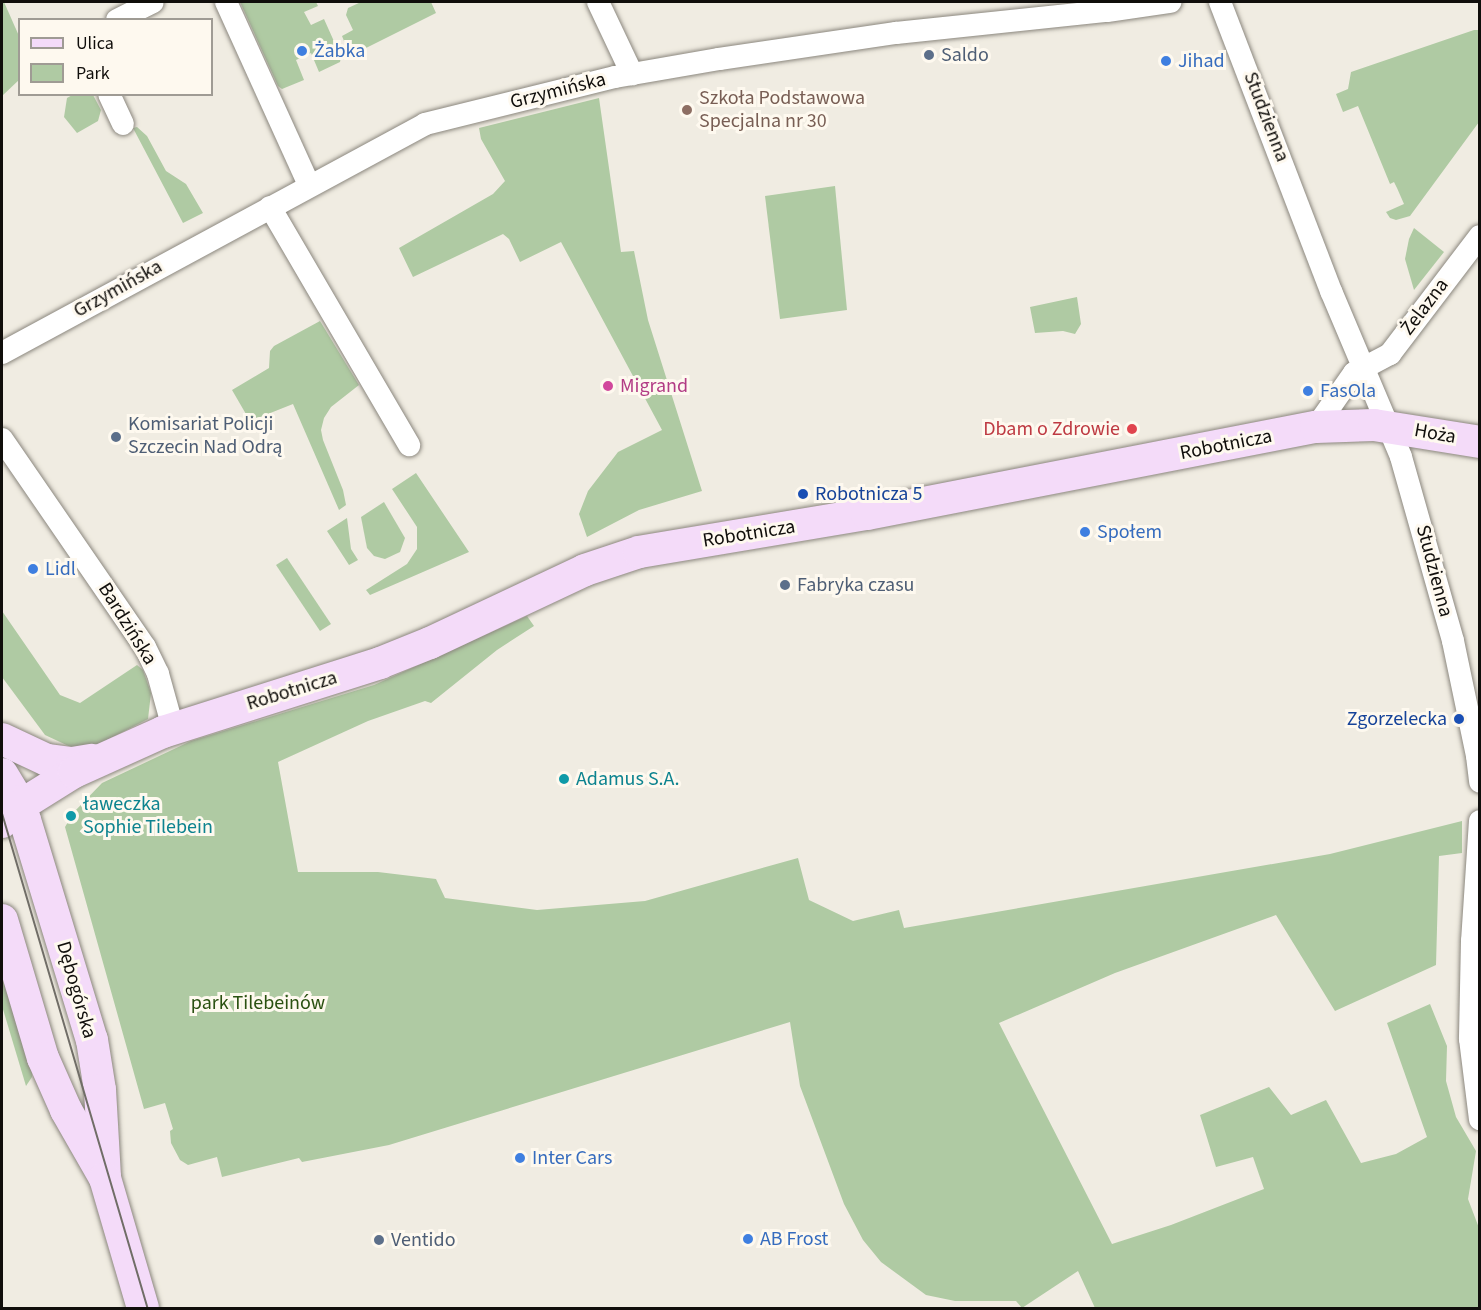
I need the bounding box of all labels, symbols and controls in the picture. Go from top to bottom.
legend [18,18,213,96]
text: Ulica [76,31,114,56]
place label: Żabka [314,39,365,63]
place label: Saldo [941,43,989,67]
marker: Żabka [295,44,309,58]
marker: Saldo [922,48,936,62]
place label: Jihad [1178,49,1225,73]
marker: Jihad [1159,54,1173,68]
text: Park [76,61,110,86]
street label: Grzymińska [508,68,608,114]
street label: Studzienna [1238,69,1294,165]
place label: Szkoła Podstawowa Specjalna nr 30 [699,86,865,133]
marker: Szkoła Podstawowa Specjalna nr 30 [680,103,694,117]
street label: Grzymińska [70,255,166,323]
street label: Żelazna [1396,274,1454,340]
place label: Migrand [620,374,688,398]
marker: Migrand [601,379,615,393]
place label: FasOla [1320,379,1376,403]
marker: FasOla [1301,384,1315,398]
place label: Komisariat Policji Szczecin Nad Odrą [128,413,282,460]
place label: Dbam o Zdrowie [983,417,1120,441]
street label: Hoża [1412,419,1458,449]
marker: Dbam o Zdrowie [1125,422,1139,436]
street label: Robotnicza [1178,424,1274,466]
marker: Komisariat Policji Szczecin Nad Odrą [109,430,123,444]
place label: Robotnicza 5 [815,482,922,506]
marker: Robotnicza 5 [796,487,810,501]
street label: Robotnicza [701,515,797,553]
place label: Społem [1097,520,1162,544]
street label: Studzienna [1410,522,1458,620]
marker: Społem [1078,525,1092,539]
place label: Lidl [45,557,76,581]
marker: Lidl [26,562,40,576]
place label: Fabryka czasu [797,573,914,597]
marker: Fabryka czasu [778,578,792,592]
street label: Bardzińska [92,579,162,669]
street label: Robotnicza [244,666,340,716]
place label: Zgorzelecka [1347,707,1447,731]
marker: Zgorzelecka [1452,712,1466,726]
place label: Adamus S.A. [576,767,679,791]
marker: Adamus S.A. [557,772,571,786]
place label: ławeczka Sophie Tilebein [83,792,213,839]
marker: ławeczka Sophie Tilebein [64,809,78,823]
street label: Dębogórska [51,939,101,1041]
park label: park Tilebeinów [191,991,325,1015]
place label: Inter Cars [532,1146,612,1170]
marker: Inter Cars [513,1151,527,1165]
place label: AB Frost [760,1227,828,1251]
place label: Ventido [391,1228,455,1252]
marker: AB Frost [741,1232,755,1246]
marker: Ventido [372,1233,386,1247]

